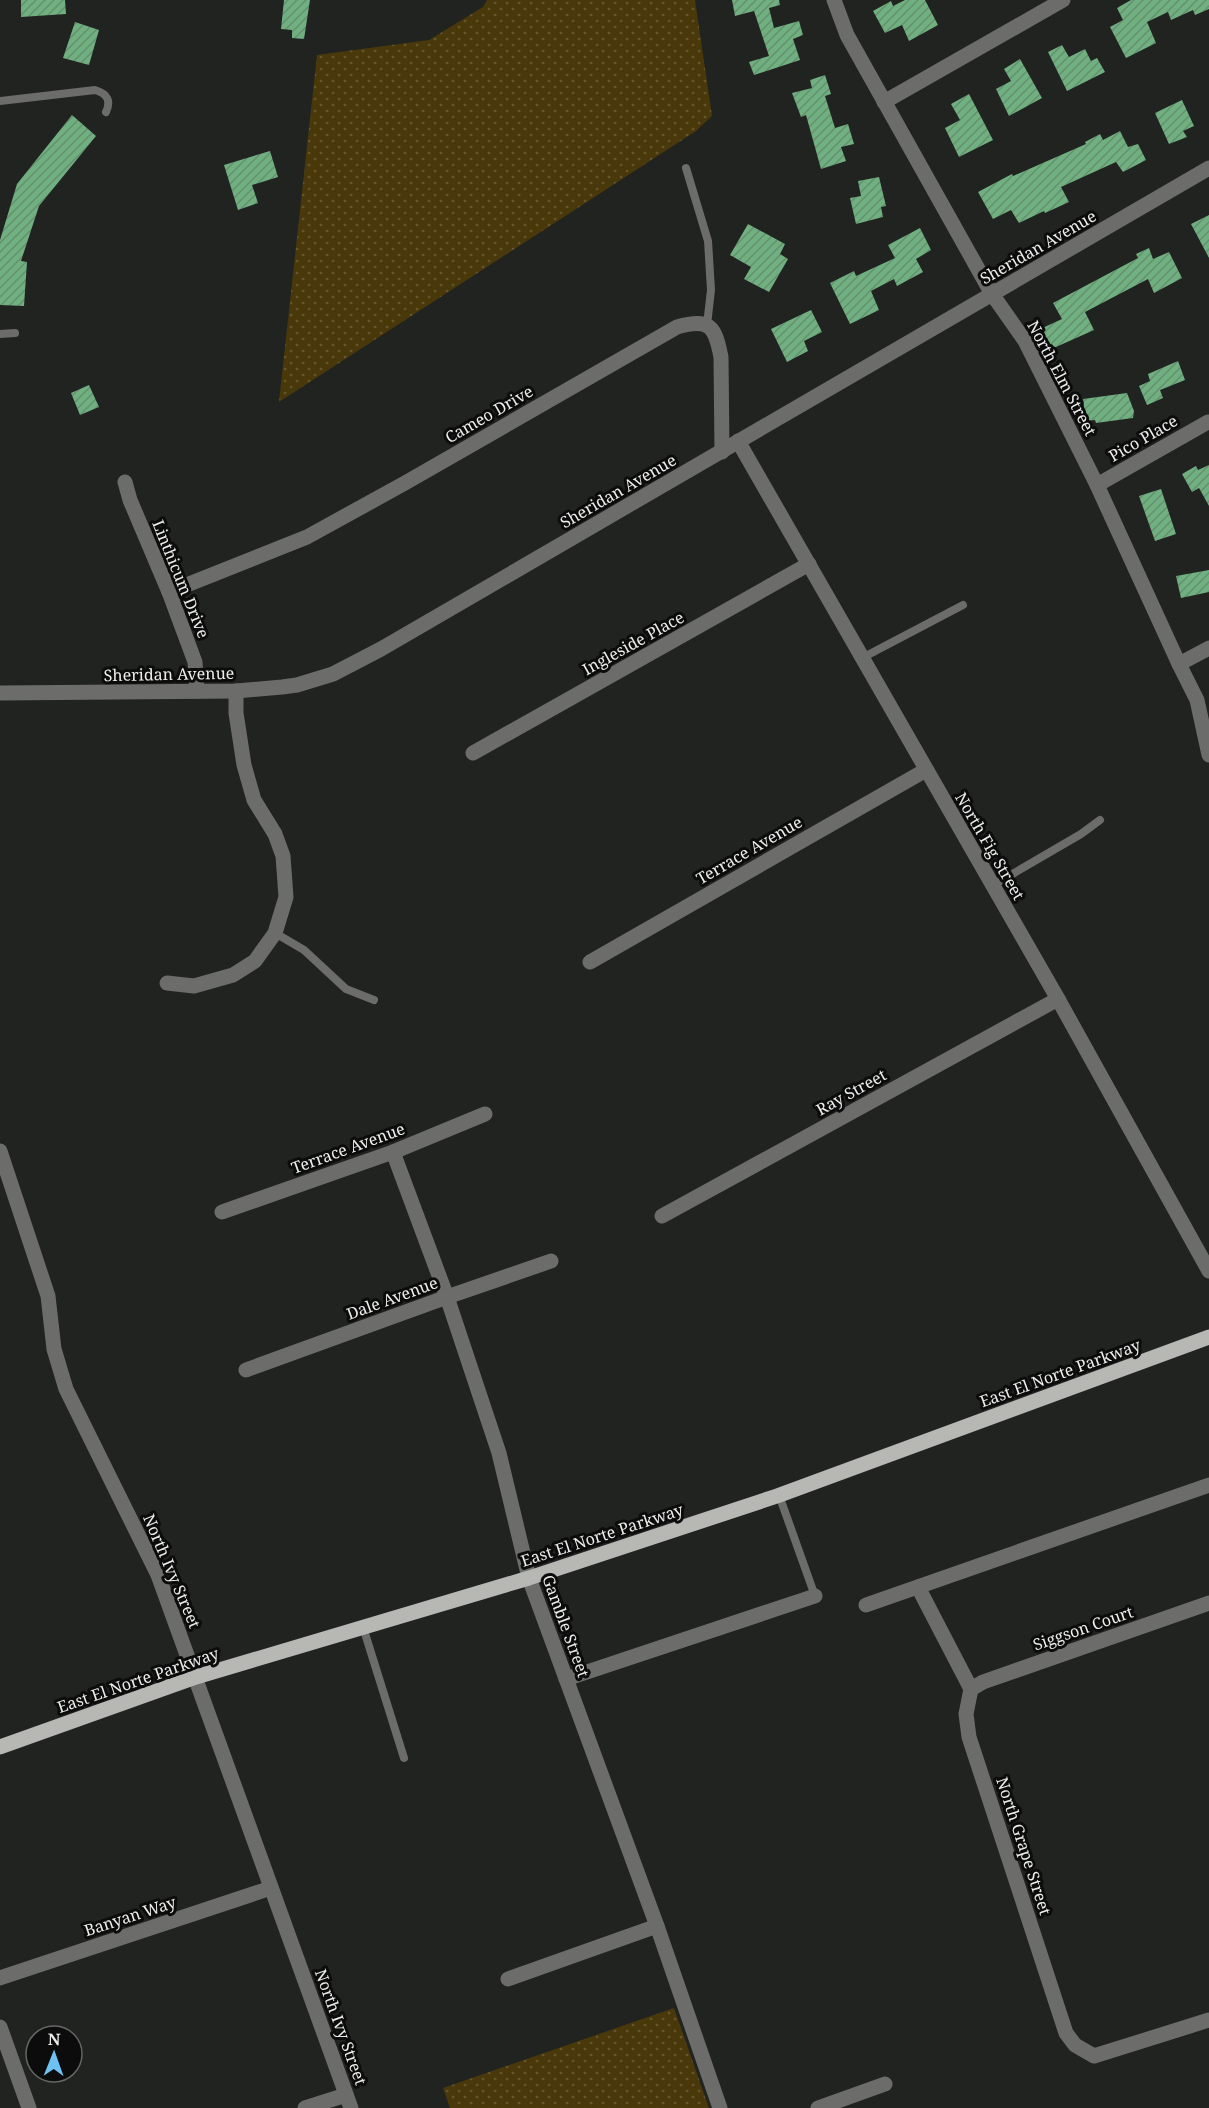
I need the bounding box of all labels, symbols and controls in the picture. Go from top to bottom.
street label: Sheridan Avenue [976,205,1100,289]
street label: North Elm Street [1022,316,1102,440]
street label: Cameo Drive [441,380,537,448]
street label: Pico Place [1105,409,1181,467]
street label: Sheridan Avenue [556,449,680,533]
street label: Linthicum Drive [147,517,215,641]
street label: Ingleside Place [578,606,688,680]
street label: Sheridan Avenue [104,662,234,686]
street label: North Fig Street [950,788,1030,904]
street label: Terrace Avenue [692,811,806,889]
street label: Ray Street [812,1064,890,1120]
street label: Terrace Avenue [288,1117,408,1179]
street label: Dale Avenue [343,1271,441,1325]
street label: East El Norte Parkway [977,1333,1144,1412]
street label: East El Norte Parkway [518,1498,687,1572]
street label: North Ivy Street [138,1511,206,1632]
street label: Gamble Street [537,1572,595,1681]
street label: Siggson Court [1030,1600,1136,1655]
street label: East El Norte Parkway [54,1642,223,1718]
street label: North Grape Street [991,1774,1057,1918]
street label: Banyan Way [81,1891,180,1941]
street label: North Ivy Street [310,1966,372,2088]
north arrow [24,2024,84,2084]
text: N [48,2028,61,2050]

